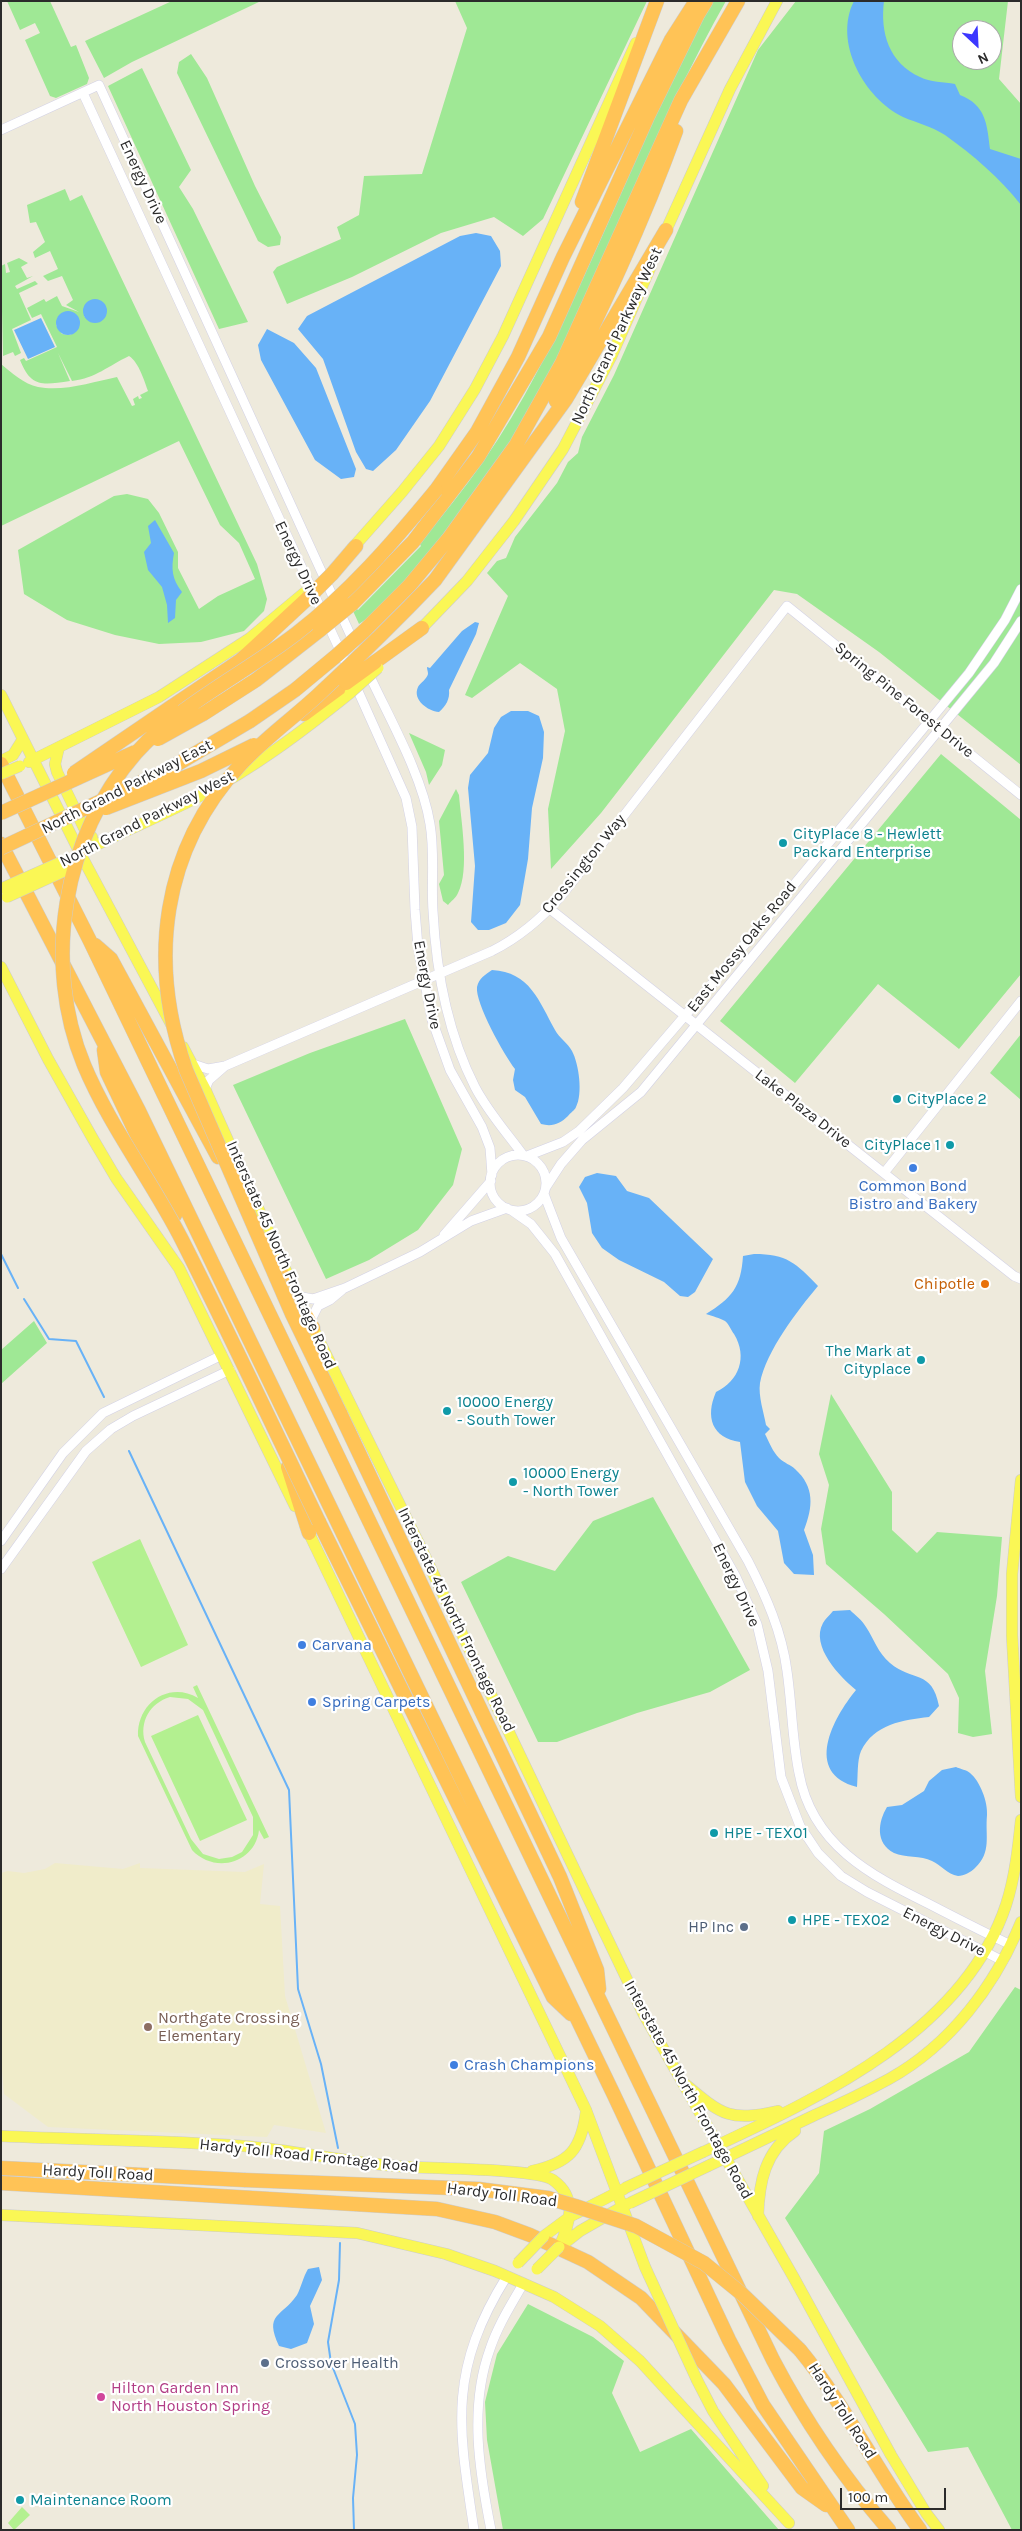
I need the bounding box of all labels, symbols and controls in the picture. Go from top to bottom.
north arrow [952,20,1002,70]
text: N [975,48,991,68]
street label: Energy Drive [115,137,171,227]
street label: North Grand Parkway West [567,244,667,428]
street label: Energy Drive [270,518,326,608]
street label: Spring Pine Forest Drive [830,638,978,762]
street label: North Grand Parkway East [38,736,216,838]
street label: North Grand Parkway West [57,767,237,871]
street label: Crossington Way [538,810,630,918]
place label: CityPlace 8 - Hewlett Packard Enterprise [793,824,942,862]
marker: CityPlace 8 - Hewlett Packard Enterprise [777,837,789,849]
street label: East Mossy Oaks Road [683,878,801,1016]
street label: Energy Drive [409,939,445,1031]
street label: Lake Plaza Drive [751,1065,855,1153]
place label: CityPlace 2 [907,1089,987,1109]
marker: CityPlace 2 [891,1093,903,1105]
place label: CityPlace 1 [864,1135,940,1155]
street label: Interstate 45 North Frontage Road [222,1138,340,1372]
marker: CityPlace 1 [944,1139,956,1151]
marker: Common Bond Bistro and Bakery [907,1162,919,1174]
place label: Common Bond Bistro and Bakery [849,1176,977,1214]
place label: Chipotle [914,1274,975,1294]
marker: Chipotle [979,1278,991,1290]
place label: The Mark at Cityplace [826,1341,911,1379]
marker: The Mark at Cityplace [915,1354,927,1366]
place label: 10000 Energy - South Tower [457,1392,555,1430]
marker: 10000 Energy - South Tower [441,1405,453,1417]
place label: 10000 Energy - North Tower [523,1463,619,1501]
marker: 10000 Energy - North Tower [507,1476,519,1488]
street label: Interstate 45 North Frontage Road [393,1505,519,1735]
street label: Energy Drive [708,1540,764,1630]
place label: Carvana [312,1635,372,1655]
marker: Carvana [296,1639,308,1651]
place label: Spring Carpets [322,1692,430,1712]
marker: Spring Carpets [306,1696,318,1708]
place label: HPE - TEX01 [724,1823,808,1843]
marker: HPE - TEX01 [708,1827,720,1839]
street label: Energy Drive [899,1903,989,1961]
place label: HPE - TEX02 [802,1910,890,1930]
marker: HPE - TEX02 [786,1914,798,1926]
place label: HP Inc [688,1917,734,1937]
marker: HP Inc [738,1921,750,1933]
street label: Interstate 45 North Frontage Road [620,1977,756,2203]
place label: Northgate Crossing Elementary [158,2008,300,2046]
marker: Northgate Crossing Elementary [142,2021,154,2033]
place label: Crash Champions [464,2055,594,2075]
marker: Crash Champions [448,2059,460,2071]
street label: Hardy Toll Road Frontage Road [199,2135,419,2177]
street label: Hardy Toll Road [42,2161,154,2185]
street label: Hardy Toll Road [446,2179,558,2211]
place label: Crossover Health [275,2353,399,2373]
marker: Crossover Health [259,2357,271,2369]
street label: Hardy Toll Road [804,2359,880,2463]
place label: Hilton Garden Inn North Houston Spring [111,2378,270,2416]
marker: Hilton Garden Inn North Houston Spring [95,2391,107,2403]
scale bar [842,2478,948,2510]
text: 100 m [848,2488,888,2506]
place label: Maintenance Room [30,2490,172,2510]
marker: Maintenance Room [14,2494,26,2506]

